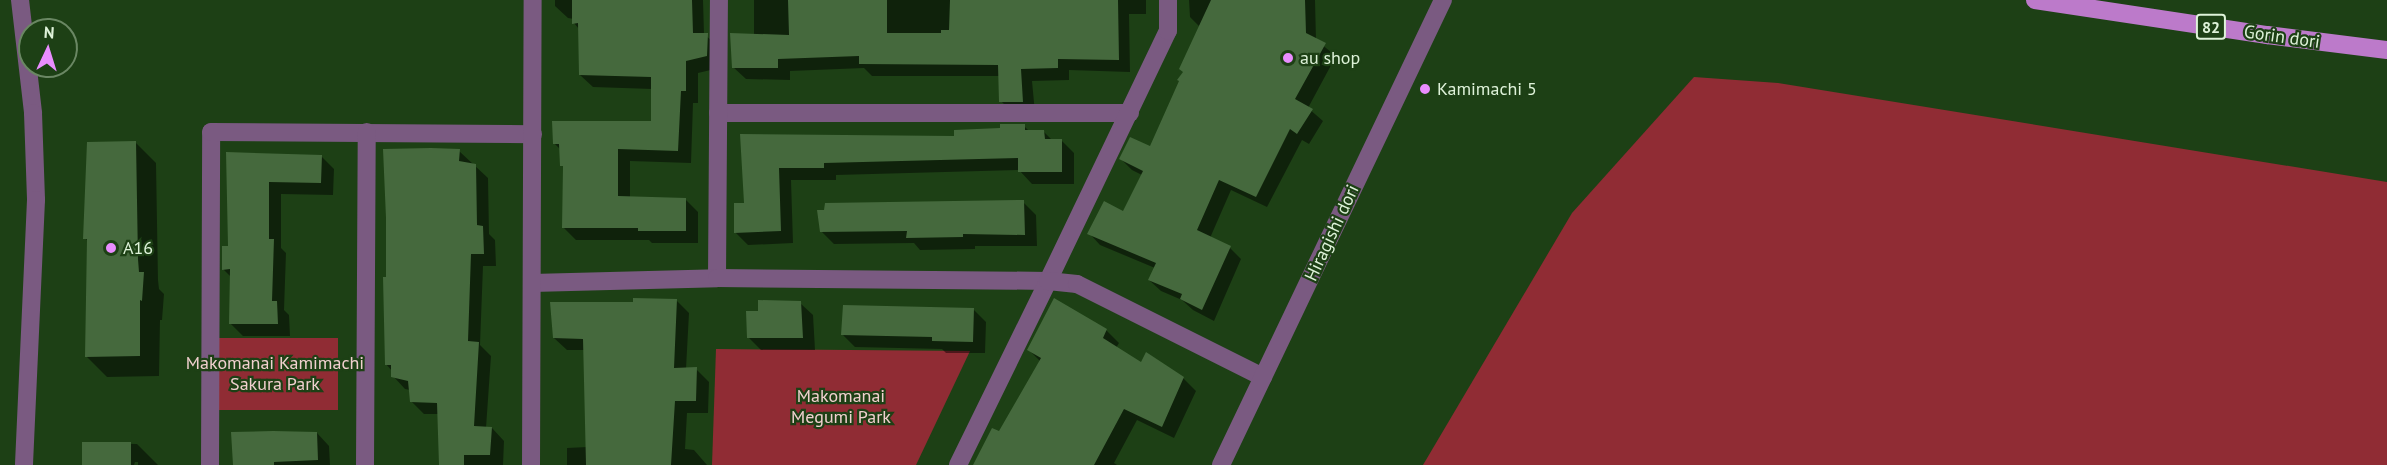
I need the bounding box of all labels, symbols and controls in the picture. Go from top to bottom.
road number: 82 [2194,14,2228,40]
north arrow [18,18,78,78]
street label: Gorin dori [2243,21,2321,53]
text: N [43,22,55,42]
place label: au shop [1300,47,1360,69]
marker: au shop [1281,51,1295,65]
place label: Kamimachi 5 [1437,78,1537,100]
marker: Kamimachi 5 [1418,82,1432,96]
street label: Hiragishi dori [1300,181,1364,285]
place label: A16 [123,237,153,259]
marker: A16 [104,241,118,255]
park label: Makomanai Kamimachi Sakura Park [186,353,364,395]
park label: Makomanai Megumi Park [791,386,891,428]

